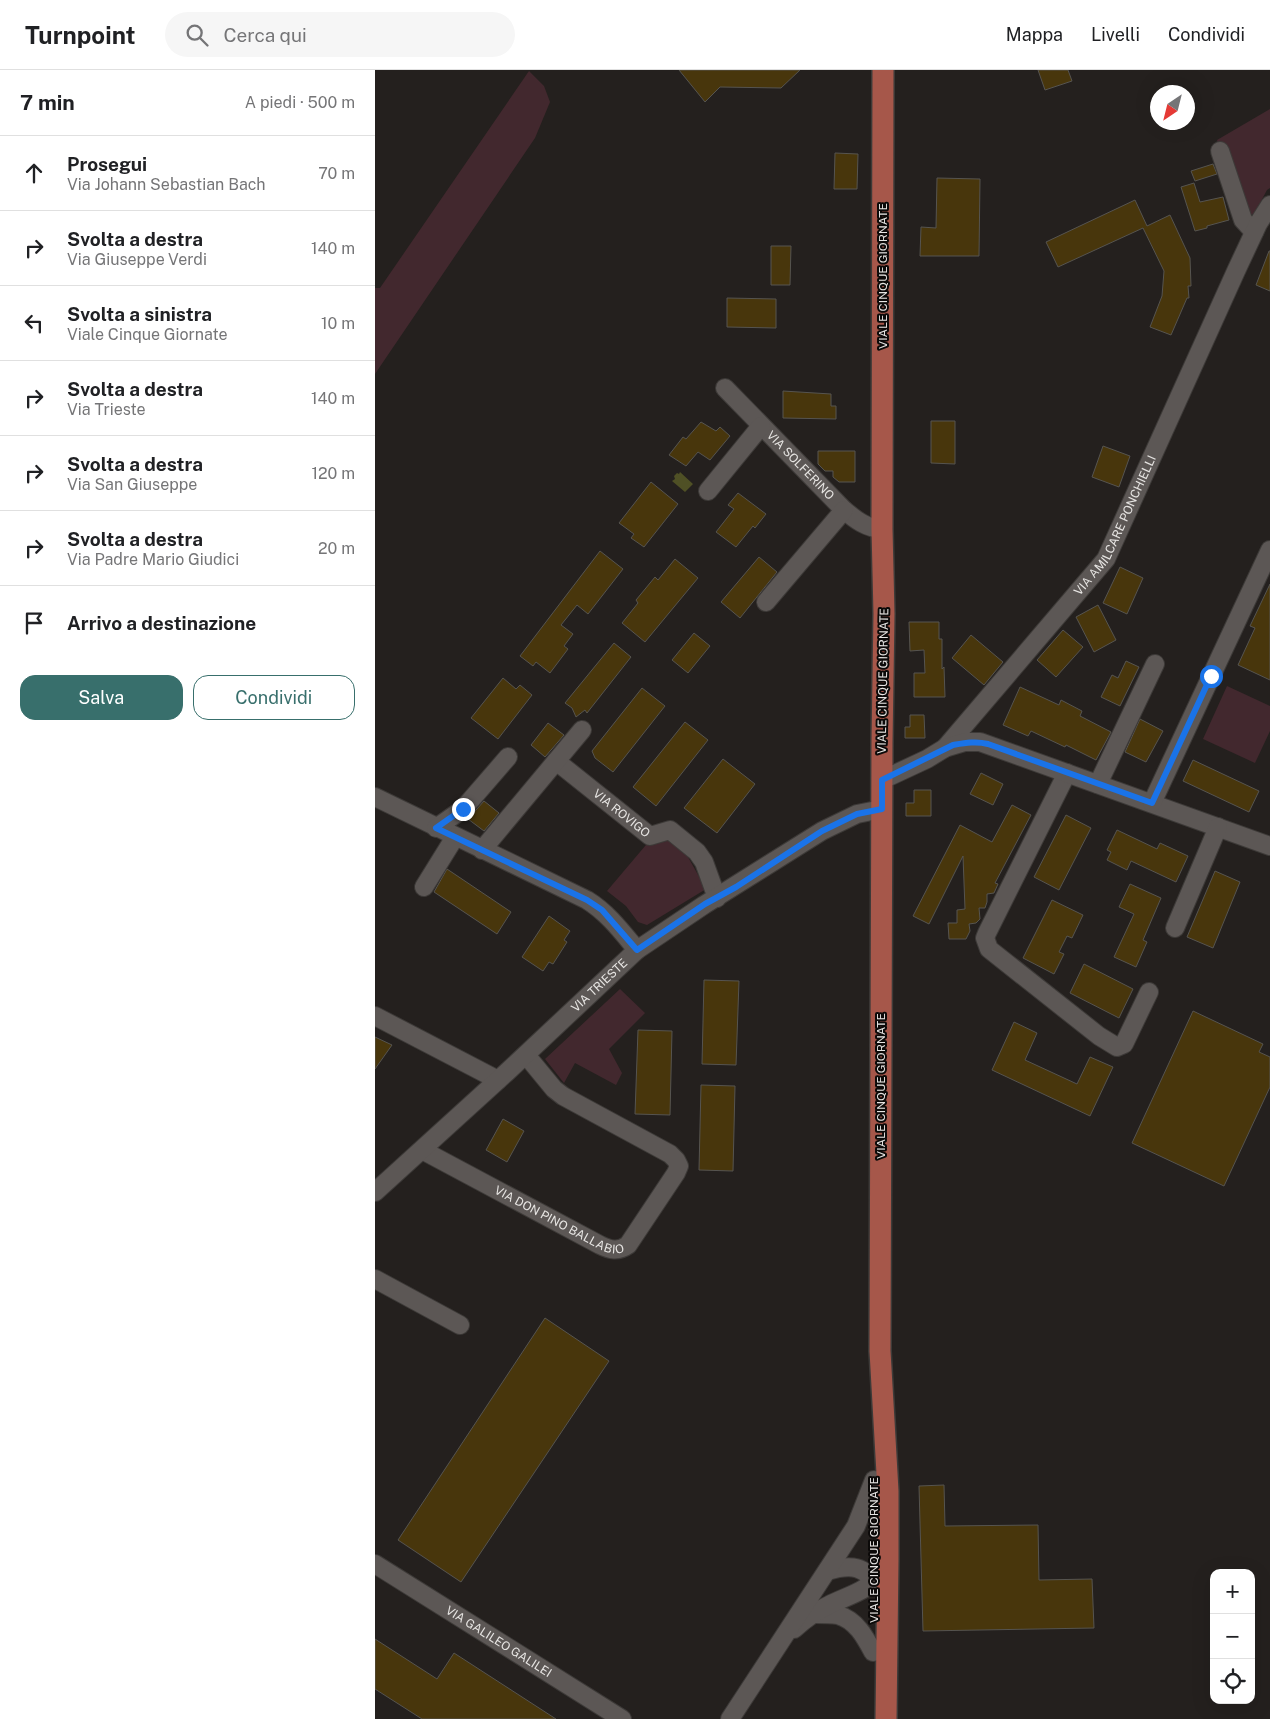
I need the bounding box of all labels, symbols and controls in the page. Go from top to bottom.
search box [165,12,515,57]
text: Turnpoint [25,21,135,49]
icon: search [183,21,211,49]
text: Cerca qui [223,24,307,46]
text: Mappa [1006,24,1063,45]
text: Livelli [1091,24,1140,45]
text: Condividi [1168,24,1245,45]
north arrow [1150,85,1195,130]
text: 7 min [20,90,75,115]
text: A piedi · 500 m [245,93,355,112]
text: Prosegui [67,153,147,175]
icon: ahead [20,159,48,187]
text: 70 m [318,164,355,183]
text: Via Johann Sebastian Bach [67,175,266,194]
street label: VIALE CINQUE GIORNATE [876,203,890,349]
text: Svolta a destra [67,228,203,250]
icon: right [20,234,48,262]
text: 140 m [311,239,355,258]
text: Via Giuseppe Verdi [67,250,207,269]
text: Svolta a sinistra [67,303,212,325]
icon: left [20,309,48,337]
text: 10 m [321,314,355,333]
text: Viale Cinque Giornate [67,325,228,344]
text: Svolta a destra [67,378,203,400]
icon: right [20,384,48,412]
text: 140 m [311,389,355,408]
text: Via Trieste [67,400,146,419]
street label: VIA SOLFERINO [764,428,837,503]
text: Svolta a destra [67,453,203,475]
street label: VIA AMILCARE PONCHIELLI [1071,453,1159,598]
icon: right [20,459,48,487]
text: 120 m [311,464,355,483]
text: Via San Giuseppe [67,475,197,494]
text: Svolta a destra [67,528,203,550]
icon: right [20,534,48,562]
text: 20 m [318,539,355,558]
text: Via Padre Mario Giudici [67,550,239,569]
street label: VIALE CINQUE GIORNATE [875,608,891,754]
icon: arrive [20,609,48,637]
text: Arrivo a destinazione [67,612,256,634]
route start [1200,665,1223,688]
button: Salva [20,675,183,720]
button: Condividi [193,675,355,720]
street label: VIA ROVIGO [590,787,653,840]
route end [452,798,475,821]
street label: VIA TRIESTE [568,956,630,1015]
street label: VIALE CINQUE GIORNATE [874,1013,888,1159]
street label: VIA DON PINO BALLABIO [492,1183,626,1257]
street label: VIALE CINQUE GIORNATE [867,1477,881,1623]
map controls [1210,1569,1255,1704]
button: + [1210,1569,1255,1614]
street label: VIA GALILEO GALILEI [443,1603,554,1680]
button: − [1210,1614,1255,1659]
button: locate [1210,1659,1255,1704]

